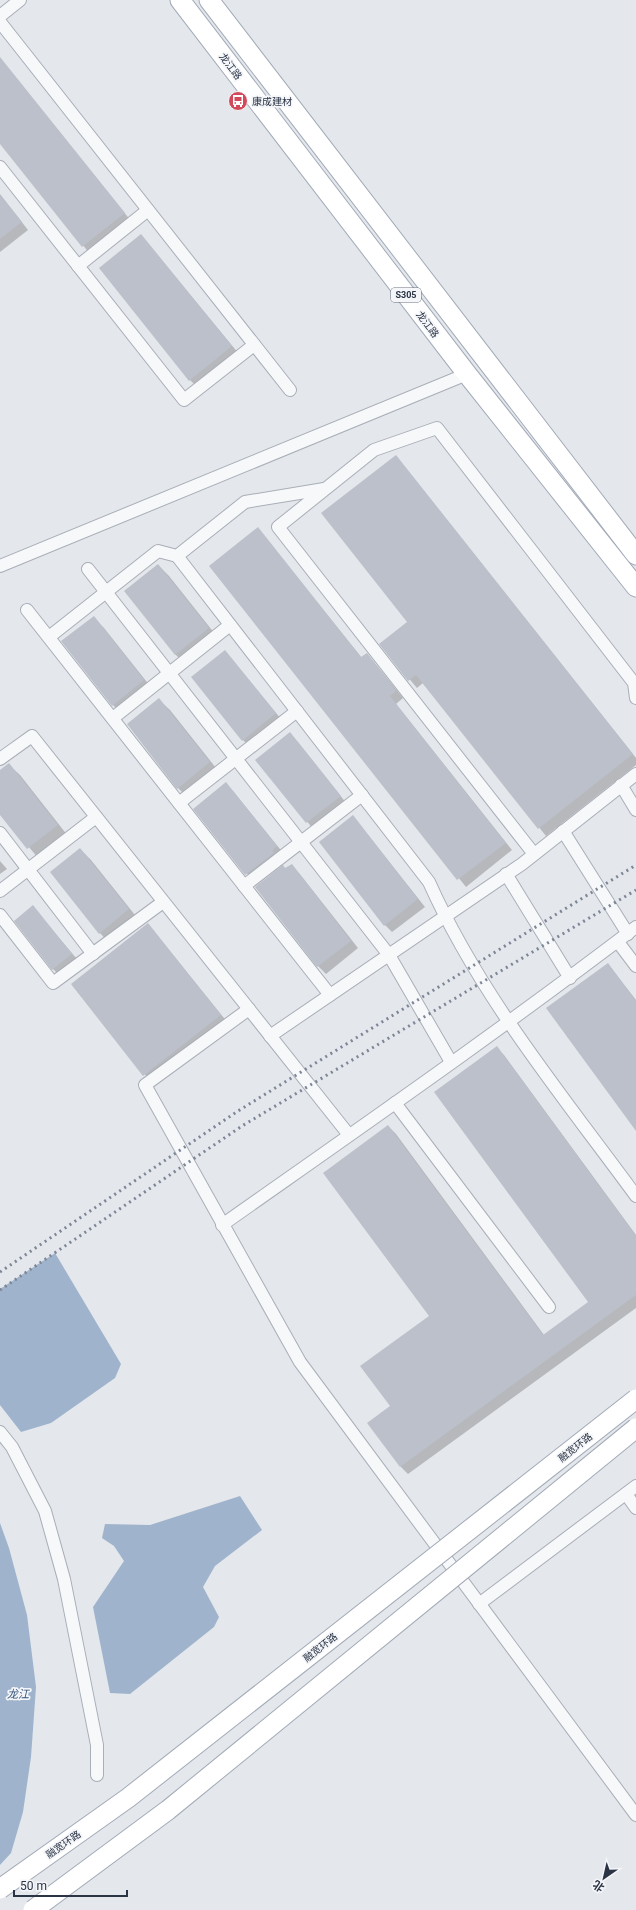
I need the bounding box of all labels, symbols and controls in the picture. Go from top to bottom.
street label: 龙江路 [217,51,244,82]
bus stop icon: 康成建材 [227,90,249,112]
place label: 康成建材 [252,96,292,107]
road number: S305 [391,288,421,302]
street label: 龙江路 [414,309,441,340]
street label: 融宽环路 [556,1431,594,1464]
street label: 融宽环路 [301,1631,339,1664]
water label: 龙江 [7,1688,30,1701]
street label: 融宽环路 [44,1828,83,1860]
north arrow [584,1858,624,1898]
scale bar [14,1872,127,1898]
text: 北 [590,1877,607,1894]
text: 50 m [20,1879,47,1893]

